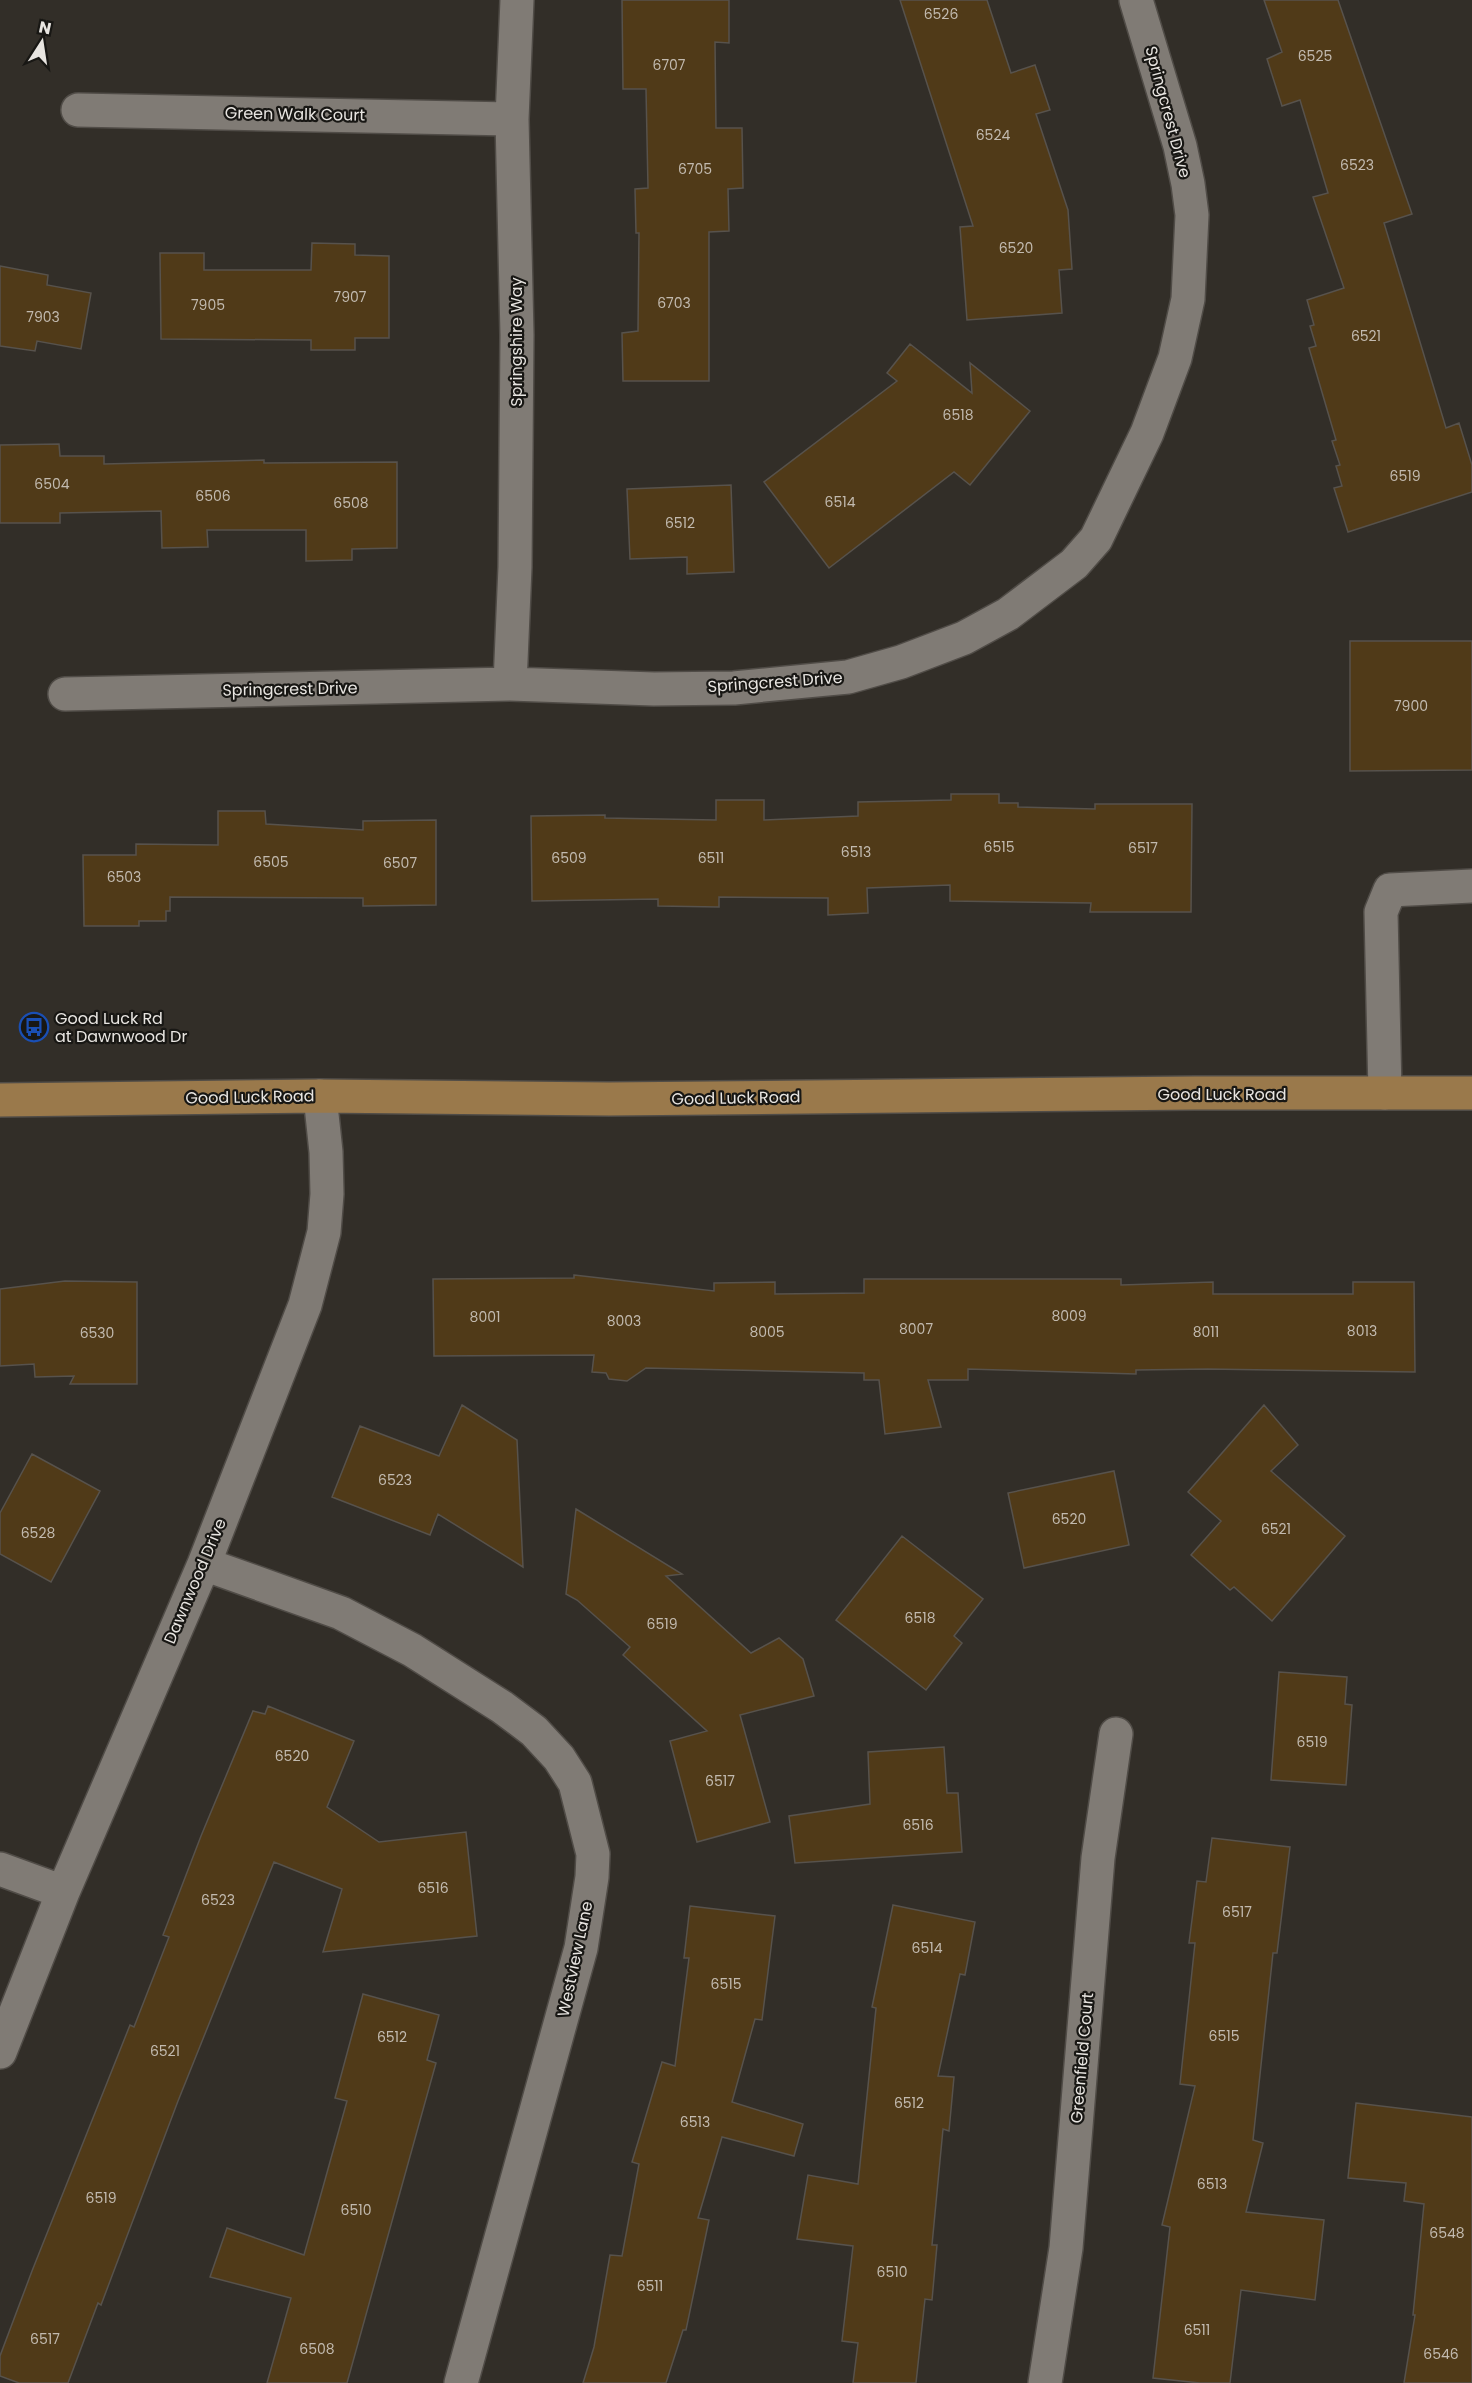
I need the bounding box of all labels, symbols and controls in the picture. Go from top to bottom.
house number: 6526 [924,4,958,24]
north arrow [12,12,72,72]
text: N [37,15,53,40]
street label: Springcrest Drive [1139,44,1197,180]
house number: 6525 [1298,46,1332,66]
house number: 6707 [653,55,686,75]
street label: Green Walk Court [225,101,365,127]
house number: 6524 [976,125,1010,145]
house number: 6523 [1340,155,1374,175]
house number: 6705 [678,159,712,179]
house number: 6520 [999,238,1033,258]
street label: Springshire Way [505,277,528,407]
house number: 7907 [334,287,367,307]
house number: 6703 [657,293,691,313]
house number: 7905 [191,295,225,315]
house number: 7903 [26,307,60,327]
house number: 6521 [1351,326,1381,346]
house number: 6518 [943,405,974,425]
house number: 6519 [1390,466,1420,486]
house number: 6504 [34,474,70,494]
house number: 6506 [195,486,231,506]
house number: 6514 [825,492,856,512]
house number: 6508 [333,493,369,513]
house number: 6512 [665,513,695,533]
street label: Springcrest Drive [707,666,843,698]
street label: Springcrest Drive [222,676,358,702]
house number: 7900 [1394,696,1428,716]
house number: 6515 [984,837,1014,857]
house number: 6517 [1128,838,1158,858]
house number: 6513 [841,842,871,862]
house number: 6509 [551,848,587,868]
house number: 6511 [698,848,724,868]
house number: 6505 [253,852,289,872]
house number: 6507 [383,853,417,873]
house number: 6503 [107,867,141,887]
place label: Good Luck Rd at Dawnwood Dr [55,1007,187,1048]
bus stop icon: Good Luck Rd at Dawnwood Dr [18,1011,50,1043]
street label: Good Luck Road [1158,1083,1287,1106]
street label: Good Luck Road [185,1084,315,1110]
street label: Good Luck Road [671,1085,801,1111]
house number: 8009 [1051,1306,1087,1326]
house number: 8001 [470,1307,500,1327]
house number: 8003 [607,1311,641,1331]
house number: 8007 [899,1319,933,1339]
house number: 8013 [1347,1321,1377,1341]
house number: 8005 [749,1322,785,1342]
house number: 8011 [1193,1322,1219,1342]
house number: 6530 [80,1323,114,1343]
house number: 6523 [378,1470,412,1490]
house number: 6520 [1052,1509,1086,1529]
street label: Dawnwood Drive [158,1515,232,1647]
house number: 6521 [1261,1519,1291,1539]
house number: 6528 [21,1523,55,1543]
house number: 6518 [905,1608,936,1628]
house number: 6519 [647,1614,677,1634]
house number: 6519 [1297,1732,1327,1752]
house number: 6520 [275,1746,309,1766]
house number: 6517 [705,1771,735,1791]
house number: 6516 [902,1815,934,1835]
house number: 6516 [417,1878,449,1898]
house number: 6523 [201,1890,235,1910]
street label: Westview Lane [552,1899,599,2019]
house number: 6517 [1222,1902,1252,1922]
house number: 6514 [912,1938,943,1958]
house number: 6515 [711,1974,741,1994]
street label: Greenfield Court [1065,1991,1099,2124]
house number: 6515 [1209,2026,1239,2046]
house number: 6512 [377,2027,407,2047]
house number: 6521 [150,2041,180,2061]
house number: 6512 [894,2093,924,2113]
house number: 6513 [680,2112,710,2132]
house number: 6513 [1197,2174,1227,2194]
house number: 6519 [86,2188,116,2208]
house number: 6510 [341,2200,371,2220]
house number: 6548 [1429,2223,1465,2243]
house number: 6510 [877,2262,907,2282]
house number: 6511 [637,2276,663,2296]
house number: 6511 [1184,2320,1210,2340]
house number: 6517 [30,2329,60,2349]
house number: 6508 [299,2339,335,2359]
house number: 6546 [1423,2344,1459,2364]

